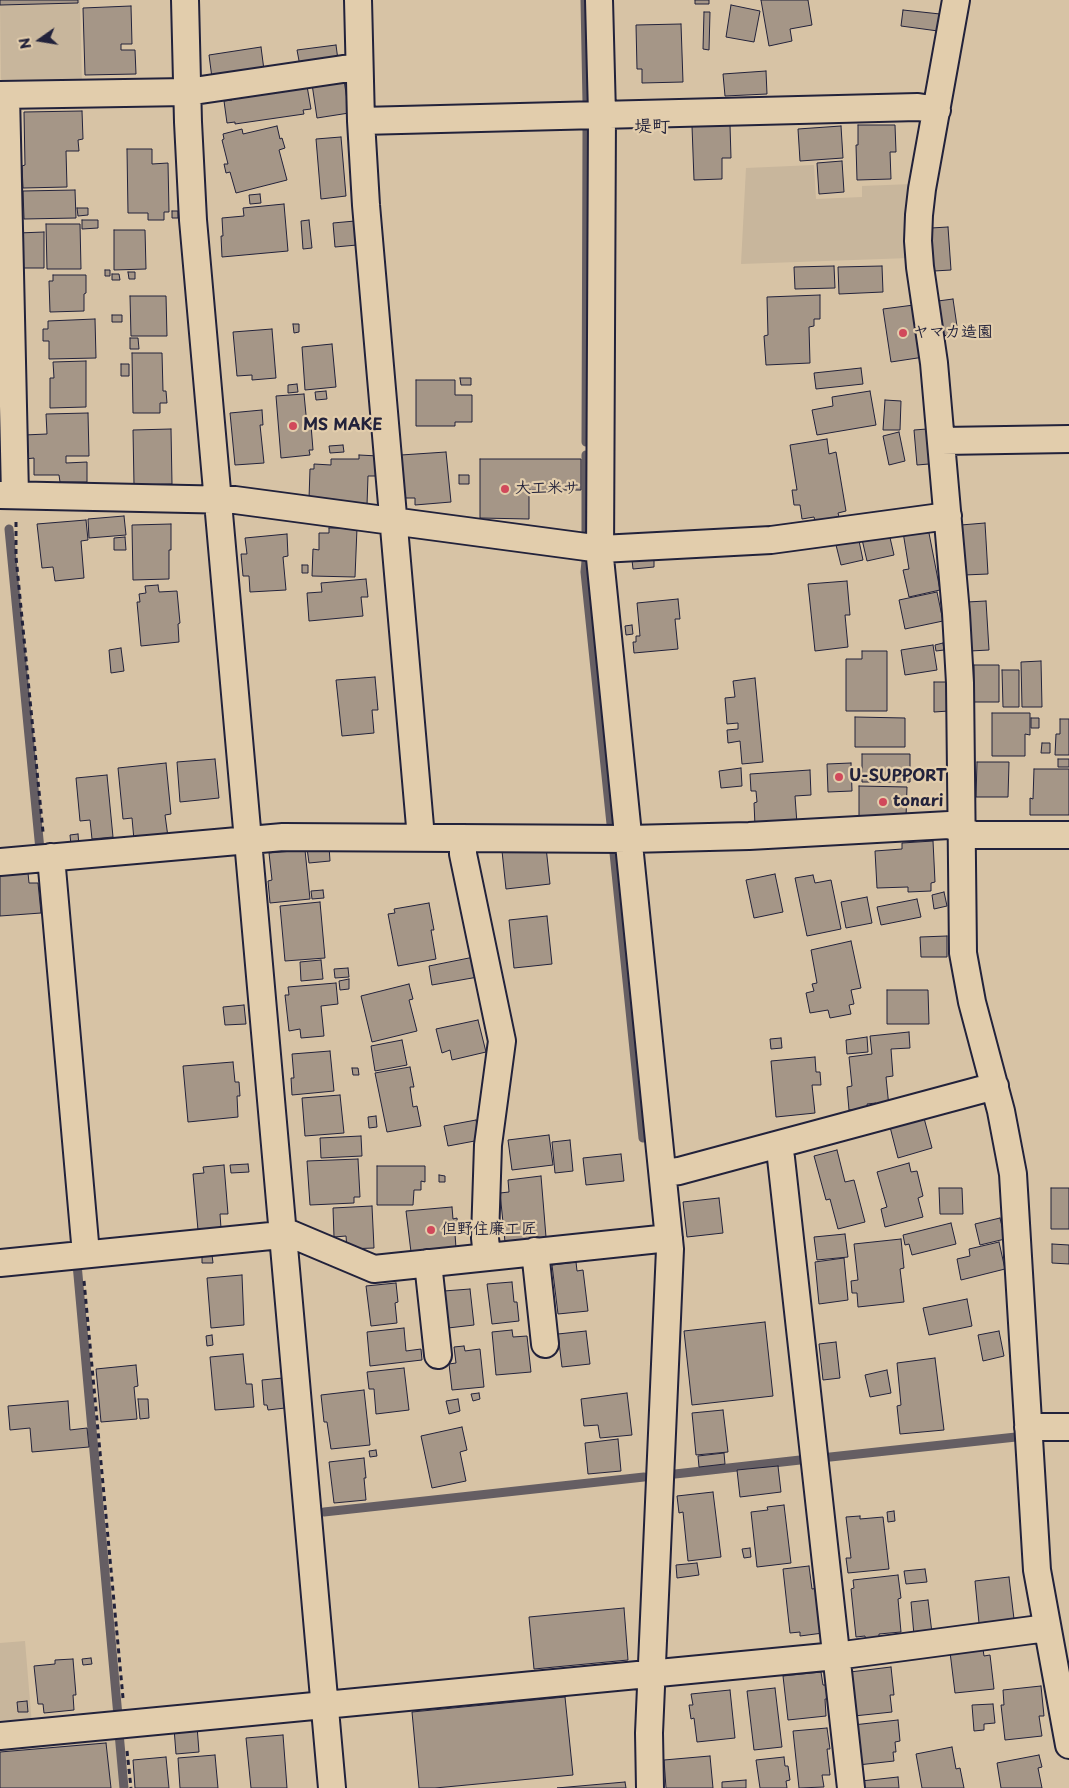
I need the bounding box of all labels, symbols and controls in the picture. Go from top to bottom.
north arrow [15,15,65,65]
text: N [13,36,36,51]
district label: 堤町 [634,116,670,138]
place label: ヤマカ造園 [913,323,993,343]
marker: ヤマカ造園 [897,327,909,339]
place label: MS MAKE [303,416,382,436]
marker: MS MAKE [287,420,299,432]
place label: 大工米サ [515,479,579,499]
marker: 大工米サ [499,483,511,495]
place label: U-SUPPORT [849,767,947,787]
marker: U-SUPPORT [833,771,845,783]
place label: tonari [893,792,943,812]
marker: tonari [877,796,889,808]
place label: 但野住廉工匠 [441,1220,537,1240]
marker: 但野住廉工匠 [425,1224,437,1236]

